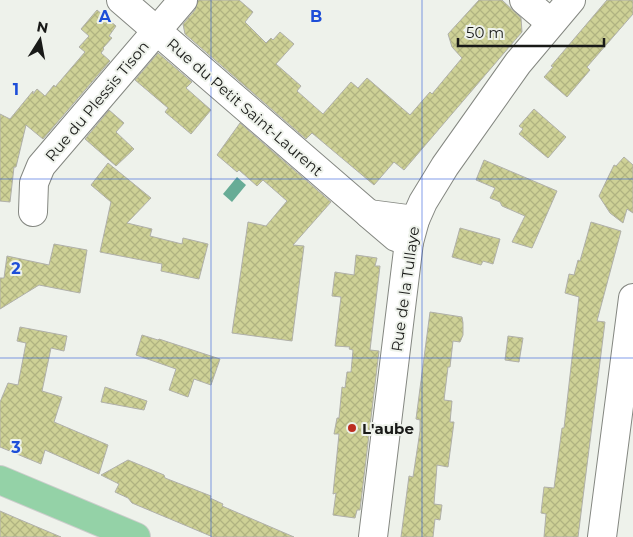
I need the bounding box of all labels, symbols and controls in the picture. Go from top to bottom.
text: A [98,7,112,26]
text: B [310,7,322,26]
north arrow [15,15,65,65]
scale bar [458,15,604,47]
text: N [35,17,50,37]
text: 50 m [466,23,504,42]
street label: Rue du Petit Saint-Laurent [163,34,327,180]
street label: Rue du Plessis Tison [41,37,153,165]
text: 1 [13,80,19,99]
street label: Rue de la Tullaye [387,225,423,353]
text: 2 [11,259,21,278]
place label: L'aube [362,419,414,438]
marker: L'aube [346,422,358,434]
text: 3 [10,438,21,457]

